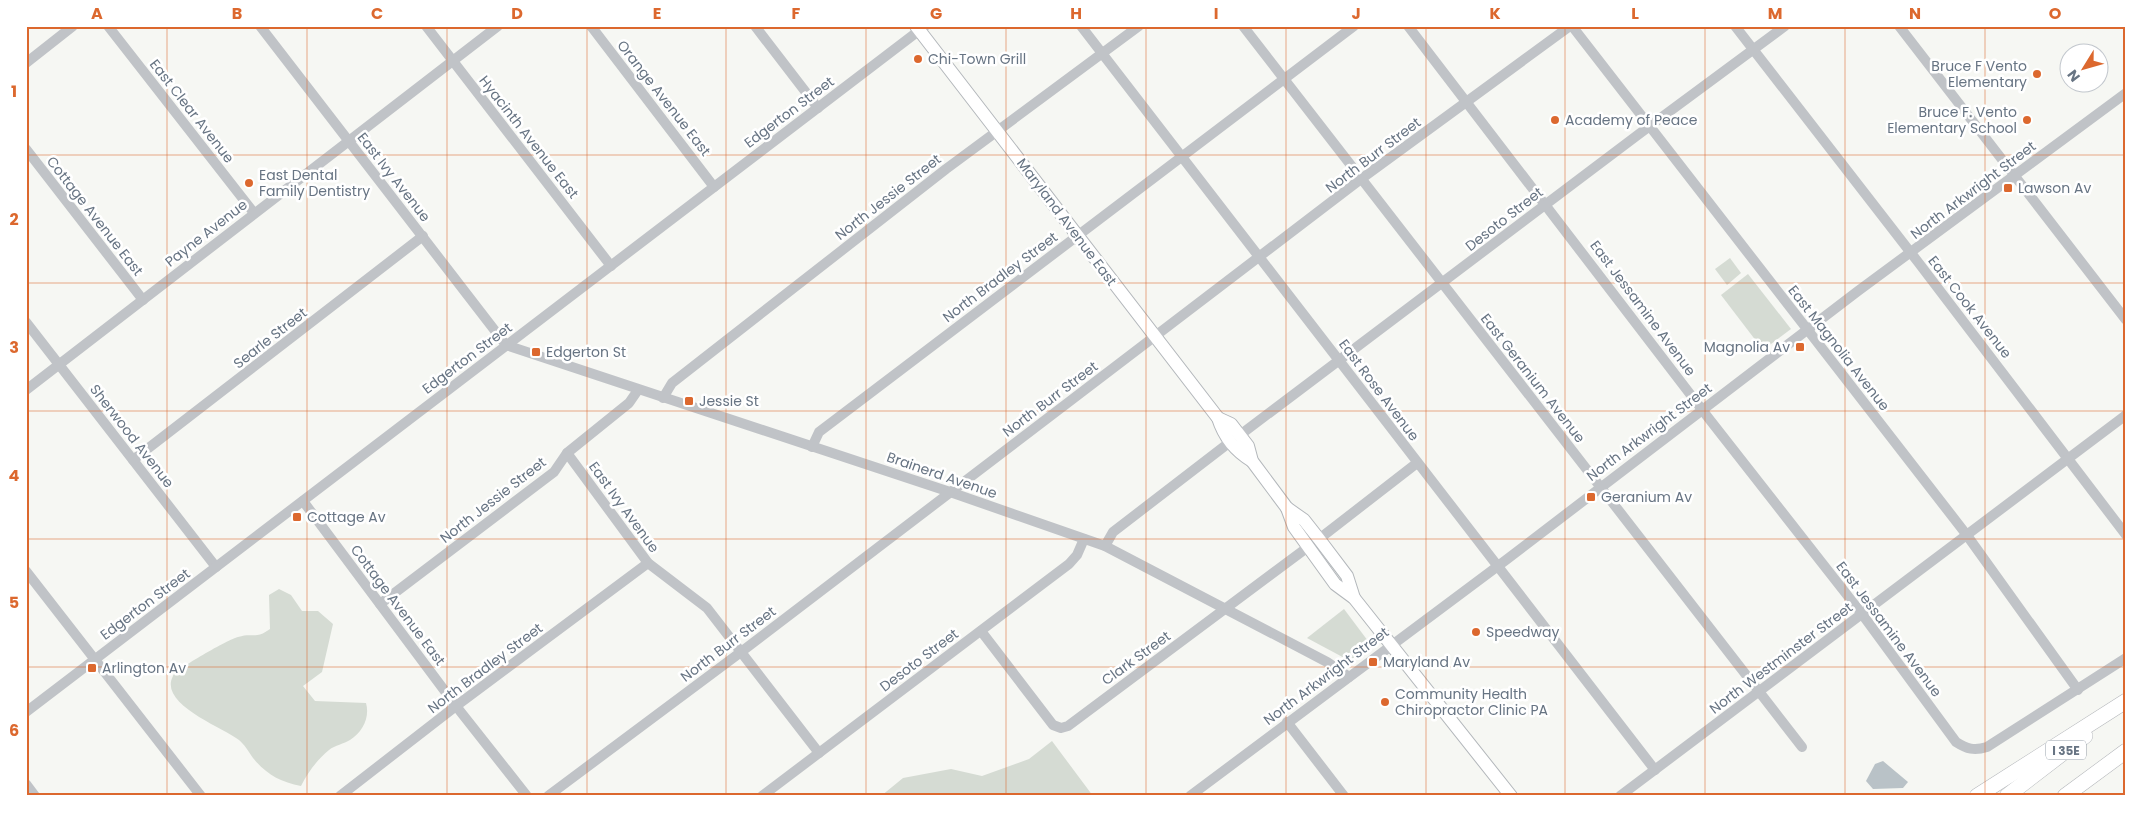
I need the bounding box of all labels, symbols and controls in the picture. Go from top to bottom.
text: A [91,2,103,25]
text: B [232,2,242,25]
text: C [371,2,383,25]
text: D [511,2,523,25]
text: E [653,2,661,25]
text: F [792,2,801,25]
text: G [930,2,942,25]
text: H [1070,2,1082,25]
text: I [1214,2,1218,25]
text: J [1351,2,1361,25]
text: K [1489,2,1501,25]
text: L [1631,2,1639,25]
text: M [1768,2,1782,25]
text: N [1909,2,1921,25]
text: O [2049,2,2062,25]
street label: Orange Avenue East [612,36,716,160]
north arrow [2060,42,2110,92]
place label: Chi-Town Grill [928,49,1026,69]
marker: Chi-Town Grill [912,53,924,65]
street label: East Clear Avenue [145,55,239,167]
place label: Bruce F Vento Elementary [1931,56,2027,92]
text: N [2062,66,2085,86]
marker: Bruce F Vento Elementary [2031,68,2043,80]
street label: Hyacinth Avenue East [475,71,583,203]
street label: Edgerton Street [740,72,838,152]
text: 1 [11,80,17,103]
place label: Bruce F. Vento Elementary School [1887,102,2017,138]
place label: Academy of Peace [1565,110,1698,130]
street label: North Burr Street [1321,113,1425,197]
marker: Academy of Peace [1549,114,1561,126]
marker: Bruce F. Vento Elementary School [2021,114,2033,126]
street label: East Ivy Avenue [353,128,435,226]
street label: North Arkwright Street [1906,136,2040,244]
street label: North Jessie Street [831,149,945,245]
street label: Cottage Avenue East [42,152,148,280]
street label: Maryland Avenue East [1012,154,1122,290]
place label: East Dental Family Dentistry [259,165,370,201]
marker: East Dental Family Dentistry [243,177,255,189]
place label: Lawson Av [2018,178,2091,198]
street label: Desoto Street [1461,182,1547,256]
marker: Lawson Av [2002,182,2014,194]
street label: Payne Avenue [161,194,252,271]
text: 2 [9,208,19,231]
street label: North Bradley Street [938,227,1062,327]
street label: East Jessamine Avenue [1585,236,1701,380]
street label: East Cook Avenue [1924,252,2017,363]
street label: East Magnolia Avenue [1784,281,1895,415]
street label: Searle Street [229,303,311,373]
street label: East Geranium Avenue [1476,309,1590,447]
street label: Edgerton Street [418,318,516,398]
street label: East Rose Avenue [1334,335,1424,445]
text: 3 [9,336,19,359]
place label: Magnolia Av [1704,337,1790,357]
marker: Magnolia Av [1794,341,1806,353]
place label: Edgerton St [546,342,626,362]
marker: Edgerton St [530,346,542,358]
street label: North Burr Street [998,357,1102,441]
street label: North Arkwright Street [1582,378,1716,486]
street label: Sherwood Avenue [85,380,179,492]
place label: Jessie St [699,391,759,411]
marker: Jessie St [683,395,695,407]
street label: Brainerd Avenue [884,447,1000,503]
street label: North Jessie Street [436,452,550,548]
street label: East Ivy Avenue [584,457,664,557]
text: 4 [9,464,20,487]
place label: Geranium Av [1601,487,1692,507]
marker: Geranium Av [1585,491,1597,503]
place label: Cottage Av [307,507,386,527]
marker: Cottage Av [291,511,303,523]
street label: Cottage Avenue East [346,540,450,670]
street label: East Jessamine Avenue [1831,557,1947,701]
street label: Edgerton Street [96,564,194,644]
text: 5 [9,591,19,614]
street label: North Westminster Street [1705,598,1857,718]
street label: North Burr Street [676,602,780,686]
street label: North Bradley Street [423,618,547,718]
street label: North Arkwright Street [1259,622,1393,730]
place label: Speedway [1486,622,1559,642]
street label: Desoto Street [876,624,962,696]
street label: Clark Street [1097,626,1175,690]
marker: Speedway [1470,626,1482,638]
place label: Maryland Av [1383,652,1470,672]
marker: Maryland Av [1367,656,1379,668]
place label: Arlington Av [102,658,186,678]
marker: Arlington Av [86,662,98,674]
place label: Community Health Chiropractor Clinic PA [1395,684,1548,720]
marker: Community Health Chiropractor Clinic PA [1379,696,1391,708]
text: 6 [9,719,19,742]
road number: I 35E [2046,740,2086,760]

